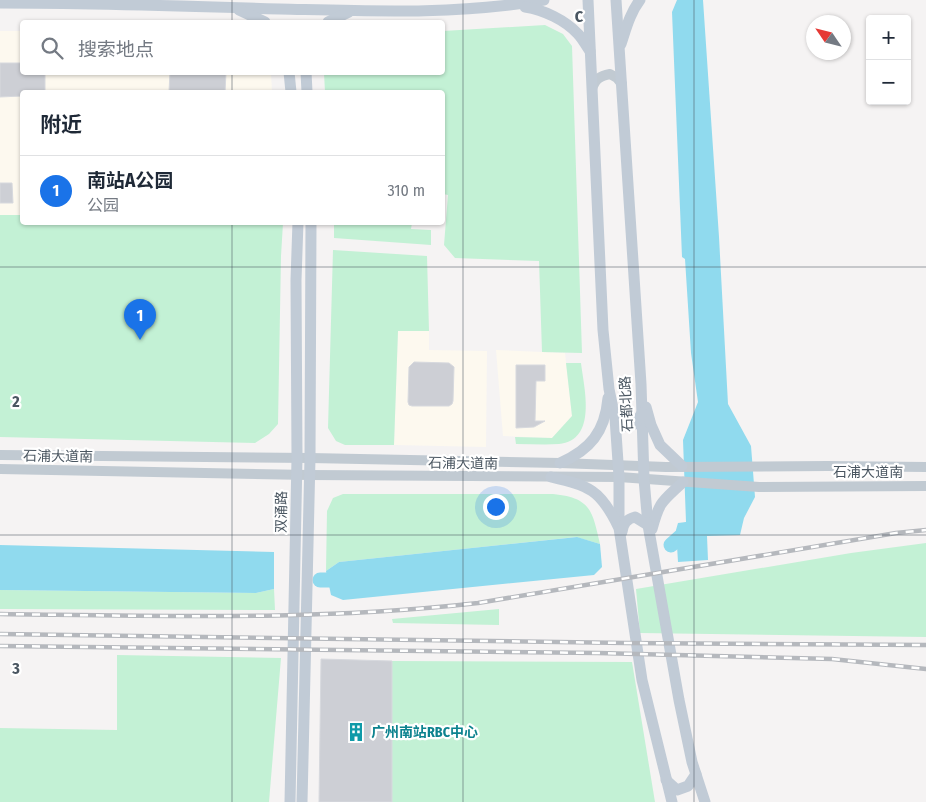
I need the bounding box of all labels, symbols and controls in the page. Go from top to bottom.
text: C [575,7,584,26]
north arrow [806,15,851,60]
map controls [866,15,911,105]
button: + [866,15,911,60]
search box [20,20,445,75]
icon: search [38,34,66,62]
text: 搜索地点 [78,38,154,61]
button: − [866,60,911,105]
text: 附近 [40,112,82,138]
text: 南站A公园 [87,169,173,192]
text: 1 [53,181,59,200]
text: 310 m [388,181,425,200]
text: 公园 [87,196,119,215]
pin: 1 [124,299,156,340]
street label: 石都北路 [617,376,636,432]
text: 2 [11,392,20,411]
street label: 石浦大道南 [23,447,93,466]
street label: 石浦大道南 [428,454,498,473]
street label: 石浦大道南 [833,464,903,481]
street label: 双涌路 [273,491,290,533]
your location [483,494,509,520]
text: 3 [11,659,20,678]
building icon: 广州南站RBC中心 [345,721,367,743]
place label: 广州南站RBC中心 [371,724,478,741]

